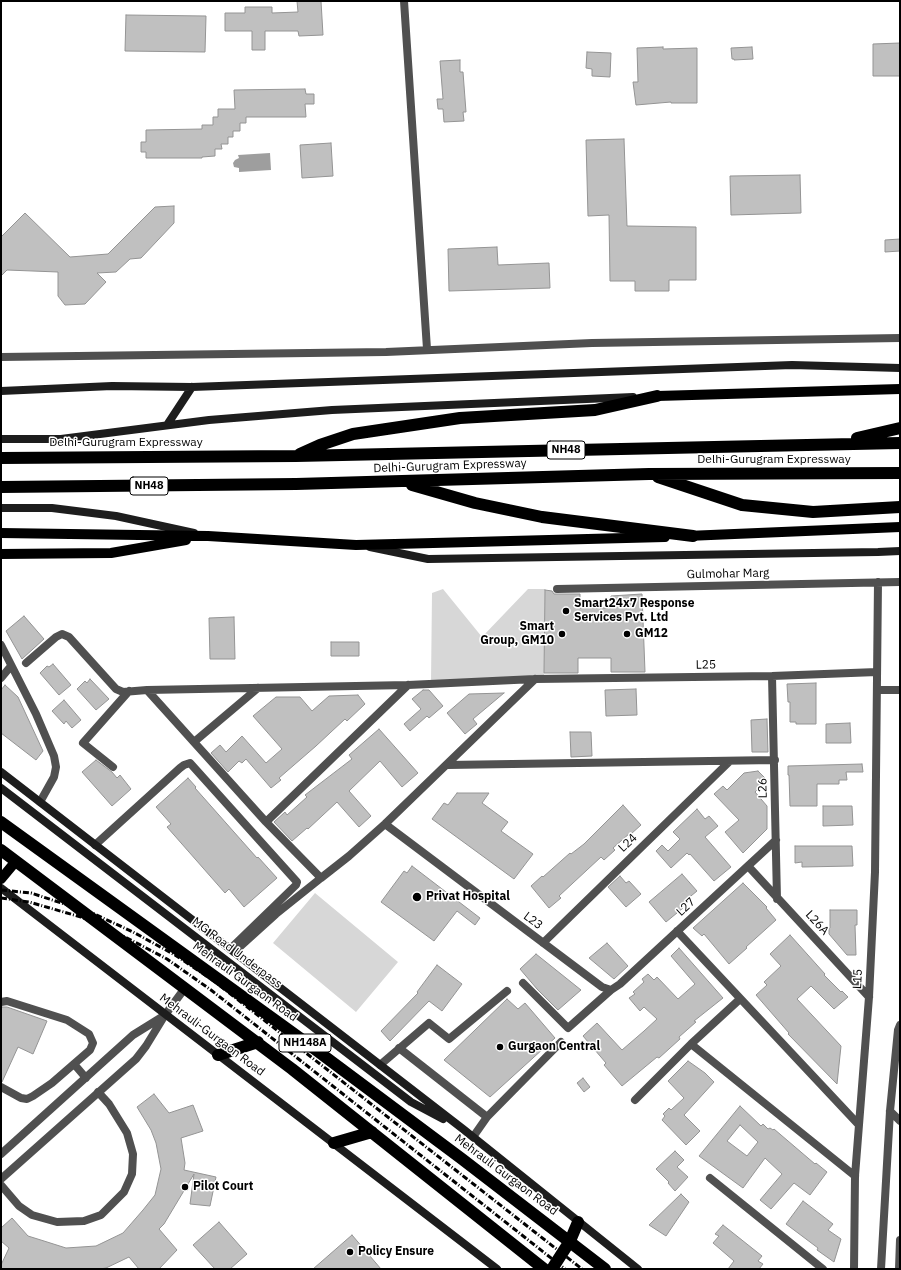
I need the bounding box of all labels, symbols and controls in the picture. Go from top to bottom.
street label: Delhi-Gurugram Expressway [49,436,203,450]
road number: NH48 [547,441,585,459]
street label: Delhi-Gurugram Expressway [697,453,851,467]
street label: Delhi-Gurugram Expressway [373,456,527,476]
road number: NH48 [130,477,168,495]
street label: Gulmohar Marg [687,566,769,582]
place label: Smart24x7 Response Services Pvt. Ltd [574,597,694,625]
marker: Smart24x7 Response Services Pvt. Ltd [561,606,571,616]
place label: Smart Group, GM10 [480,620,554,648]
place label: GM12 [635,627,668,641]
marker: Smart Group, GM10 [557,629,567,639]
marker: GM12 [622,629,632,639]
street label: L25 [696,658,716,672]
street label: L26 [756,778,770,798]
street label: L24 [616,831,640,855]
place label: Privat Hospital [426,890,510,904]
marker: Privat Hospital [411,891,423,903]
street label: L27 [674,895,698,919]
street label: L26A [802,908,832,938]
street label: L23 [521,909,545,933]
street label: MG Road Underpass [189,914,285,992]
street label: Mehrauli Gurgaon Road [190,939,300,1025]
street label: L15 [850,968,866,990]
street label: Mehrauli-Gurgaon Road [157,991,267,1079]
road number: NH148A [279,1034,331,1052]
place label: Gurgaon Central [508,1040,600,1054]
marker: Gurgaon Central [495,1042,505,1052]
street label: Mehrauli Gurgaon Road [451,1131,561,1219]
place label: Pilot Court [193,1180,253,1194]
marker: Pilot Court [180,1182,190,1192]
place label: Policy Ensure [358,1245,434,1259]
marker: Policy Ensure [345,1247,355,1257]

